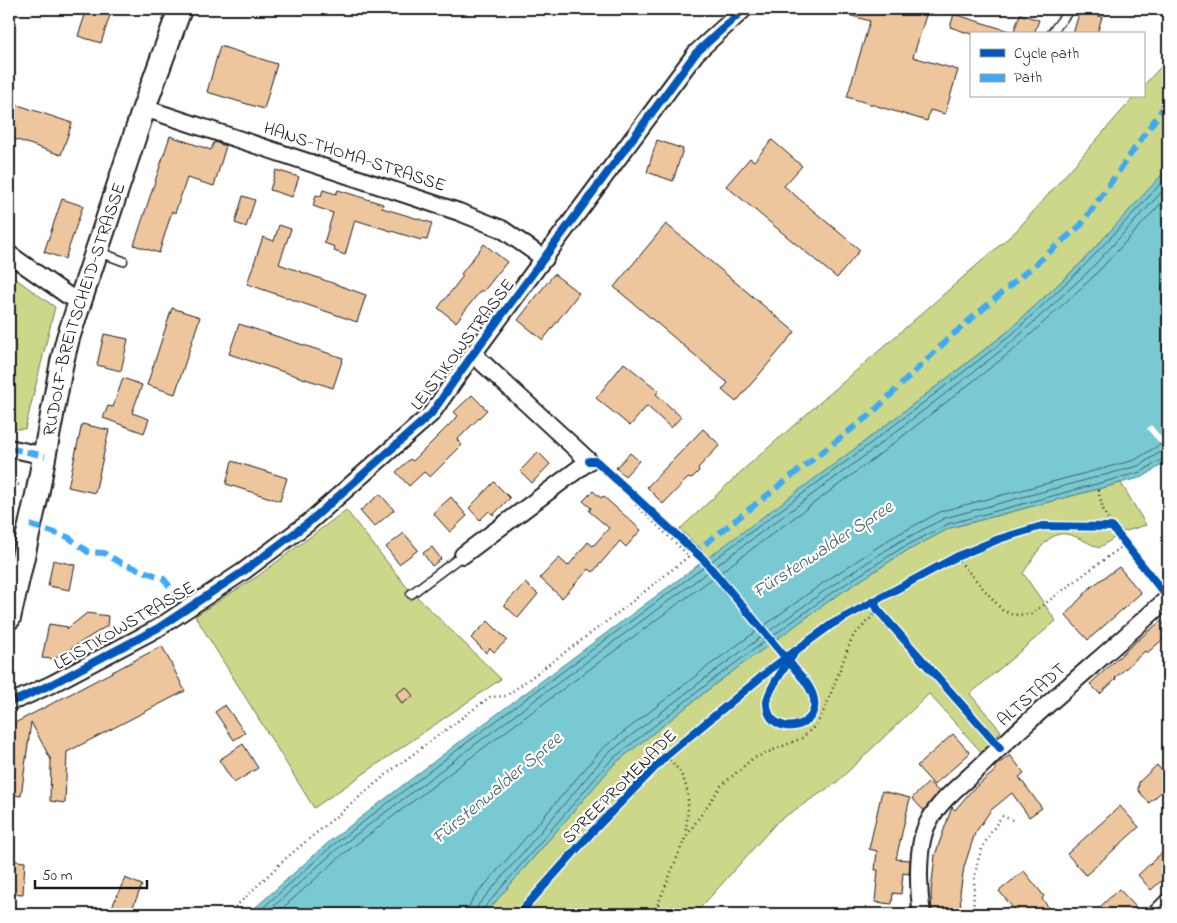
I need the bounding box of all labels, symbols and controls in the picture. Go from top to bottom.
legend [970,32,1144,98]
text: Cycle path [1014,43,1079,66]
text: Path [1014,67,1042,89]
street label: HANS-THOMA-STRASSE [260,116,449,200]
street label: RUDOLF-BREITSCHEID-STRASSE [37,179,134,439]
street label: LEISTIKOWSTRASSE [405,274,522,417]
water label: Fürstenwalder Spree [748,494,900,606]
street label: LEISTIKOWSTRASSE [50,576,201,678]
street label: ALTSTADT [992,658,1072,733]
street label: SPREEPROMENADE [557,724,684,851]
water label: Fürstenwalder Spree [427,725,570,852]
scale bar [35,858,148,890]
text: 50 m [42,865,73,887]

